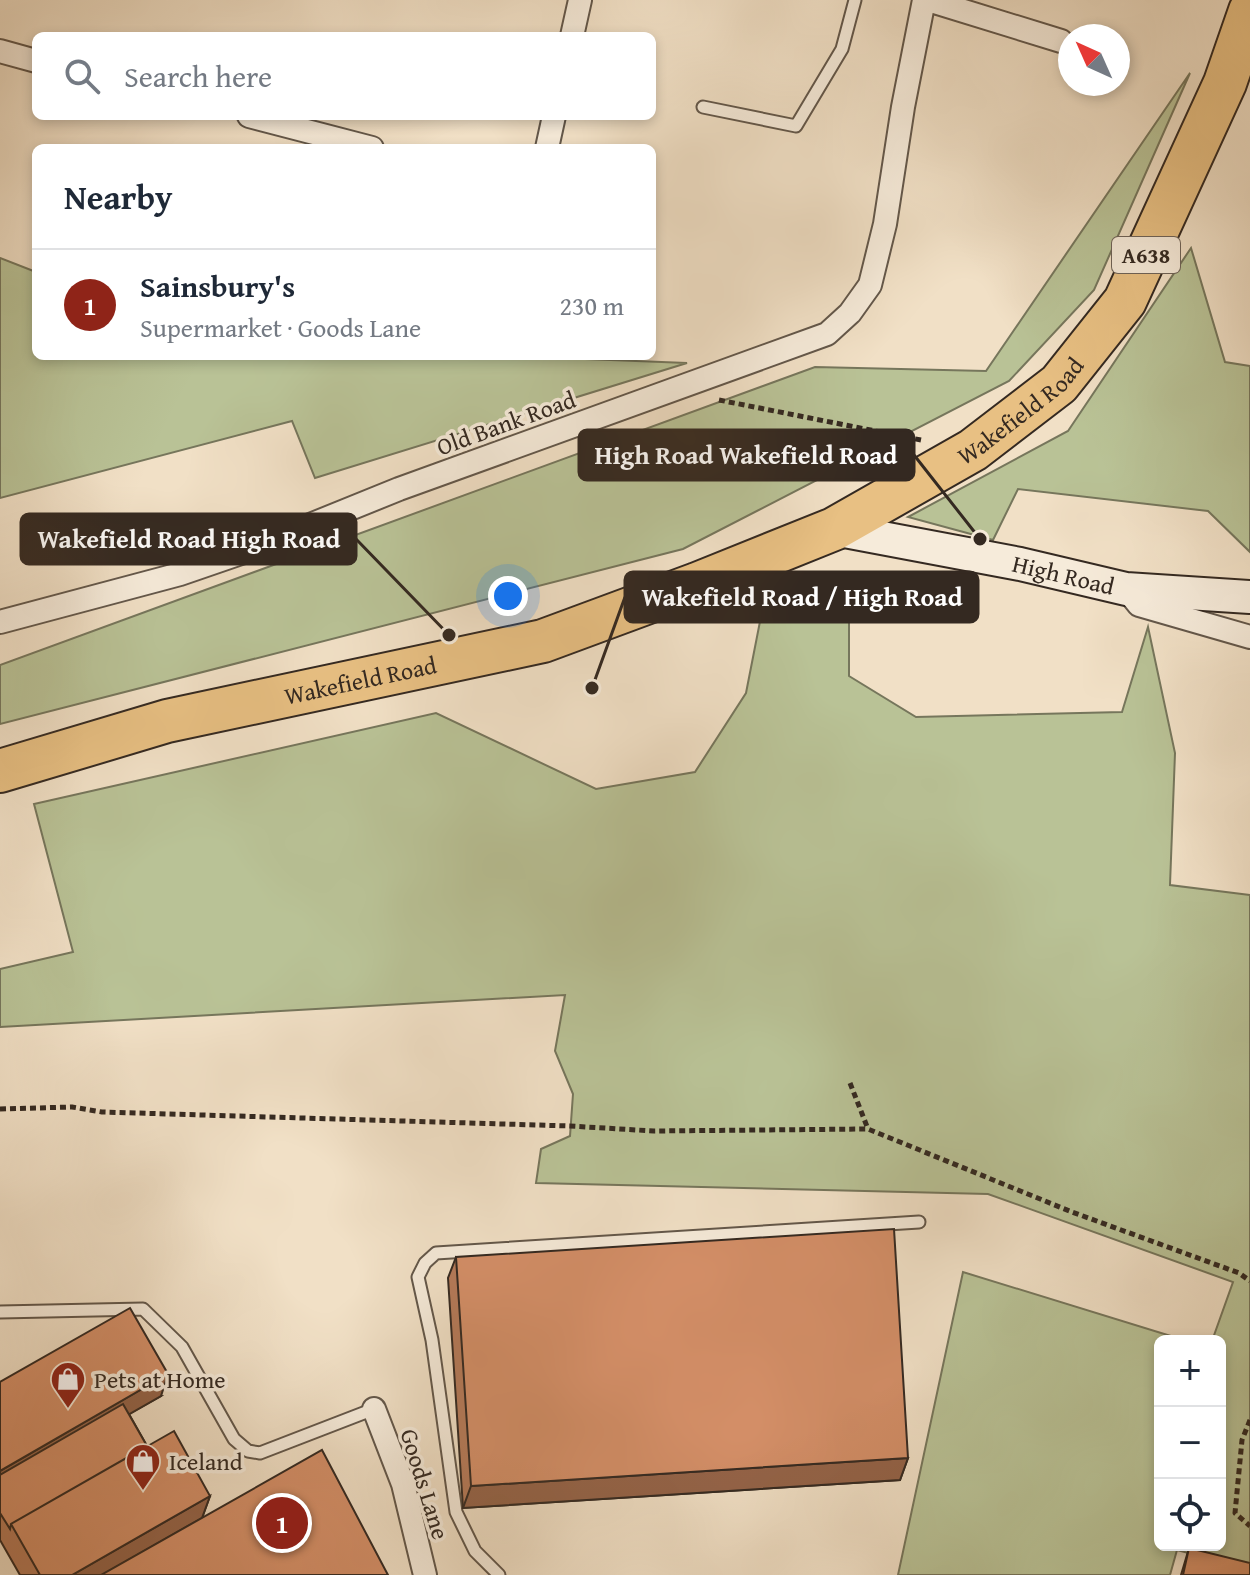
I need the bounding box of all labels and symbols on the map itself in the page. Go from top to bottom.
north arrow [1058,24,1130,96]
road number: A638 [1112,237,1180,273]
street label: Wakefield Road [951,349,1092,473]
street label: Old Bank Road [432,382,581,464]
callout: High Road Wakefield Road [579,430,914,480]
text: High Road Wakefield Road [594,435,898,474]
callout: Wakefield Road High Road [21,514,356,564]
text: Wakefield Road High Road [37,519,341,558]
street label: High Road [1009,545,1118,603]
callout: Wakefield Road / High Road [625,572,978,622]
your location [488,576,528,616]
text: Wakefield Road / High Road [641,577,963,616]
street label: Wakefield Road [281,647,440,713]
shop icon: Pets at Home [49,1360,87,1410]
place label: Pets at Home [94,1362,226,1397]
street label: Goods Lane [392,1424,458,1544]
shop icon: Iceland [124,1442,162,1492]
place label: Iceland [169,1444,243,1479]
pin: 1 [256,1493,308,1553]

